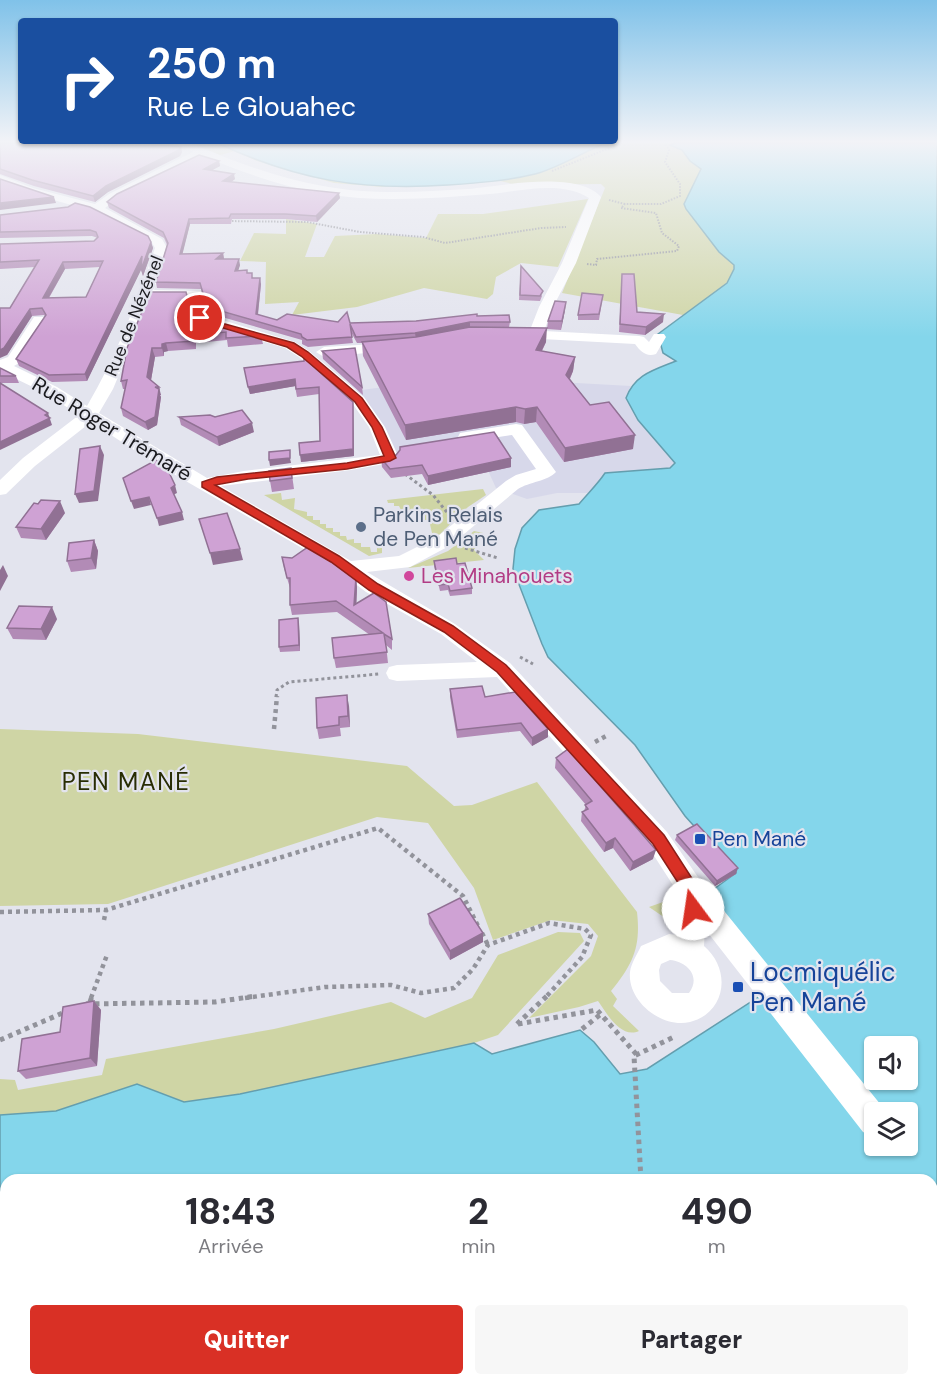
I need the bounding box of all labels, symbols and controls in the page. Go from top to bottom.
text: 250 m [147,36,276,91]
icon: right [48,42,126,120]
text: Rue Le Glouahec [147,89,356,124]
street label: Rue de Nézénel [99,252,169,380]
pin [174,292,225,343]
icon: arrive [183,301,216,334]
street label: Rue Roger Trémaré [27,370,197,488]
place label: Parkins Relais de Pen Mané [373,501,503,553]
marker: Parkins Relais de Pen Mané [354,520,368,534]
place label: Les Minahouets [421,562,573,590]
marker: Les Minahouets [402,569,416,583]
district label: PEN MANÉ [62,766,190,797]
place label: Pen Mané [712,825,806,853]
marker: Pen Mané [693,832,707,846]
position arrow [661,877,725,941]
place label: Locmiquélic Pen Mané [750,955,896,1019]
marker: Locmiquélic Pen Mané [731,980,745,994]
map controls [864,1036,918,1156]
button: sound [864,1036,918,1090]
button: layers [864,1102,918,1156]
text: 18:43 [185,1188,276,1235]
text: 2 [468,1188,489,1235]
text: 490 [681,1188,753,1235]
text: Arrivée [198,1233,264,1259]
text: min [461,1233,496,1259]
text: m [708,1233,726,1259]
button: Quitter [30,1305,463,1374]
button: Partager [475,1305,908,1374]

